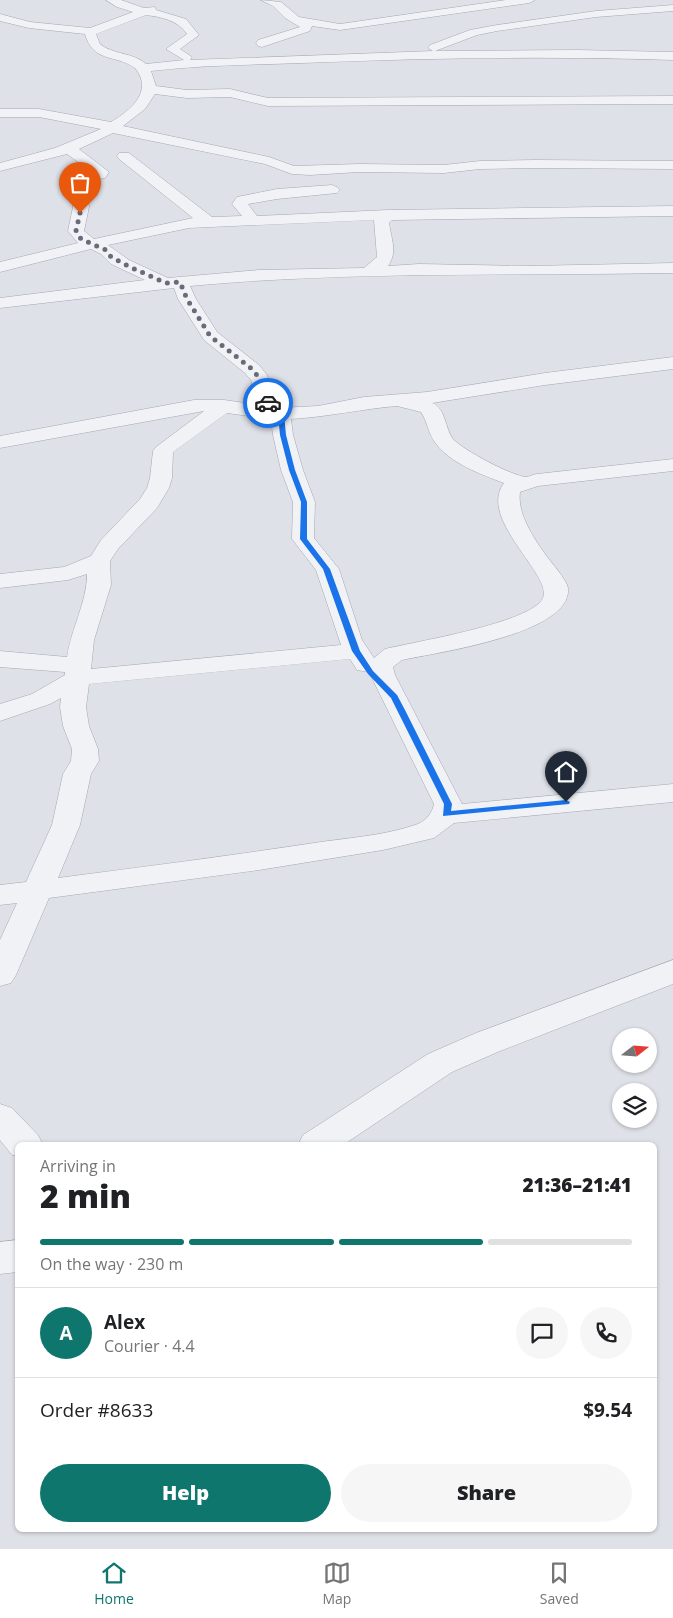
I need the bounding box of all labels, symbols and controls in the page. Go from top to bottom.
pin [59,162,101,213]
icon: bag [66,169,94,197]
courier [243,378,293,428]
icon: car [254,389,282,417]
pin [545,751,587,802]
icon: home [552,758,580,786]
north arrow [612,1028,658,1072]
map controls [612,1028,657,1128]
button: layers [612,1083,657,1128]
text: Arriving in [40,1155,116,1177]
text: 21:36–21:41 [522,1172,632,1198]
text: 2 min [40,1174,131,1217]
text: On the way · 230 m [40,1253,183,1275]
button: chat [516,1307,568,1359]
button: phone [580,1307,632,1359]
text: Alex [104,1309,145,1335]
text: A [59,1320,73,1346]
text: Courier · 4.4 [104,1335,195,1357]
text: Order #8633 [40,1397,153,1423]
text: $9.54 [583,1397,632,1423]
button: Help [40,1464,331,1522]
button: Share [341,1464,632,1522]
tab: Home [94,1559,134,1608]
tab: Map [322,1559,351,1608]
tab: Saved [540,1559,579,1608]

